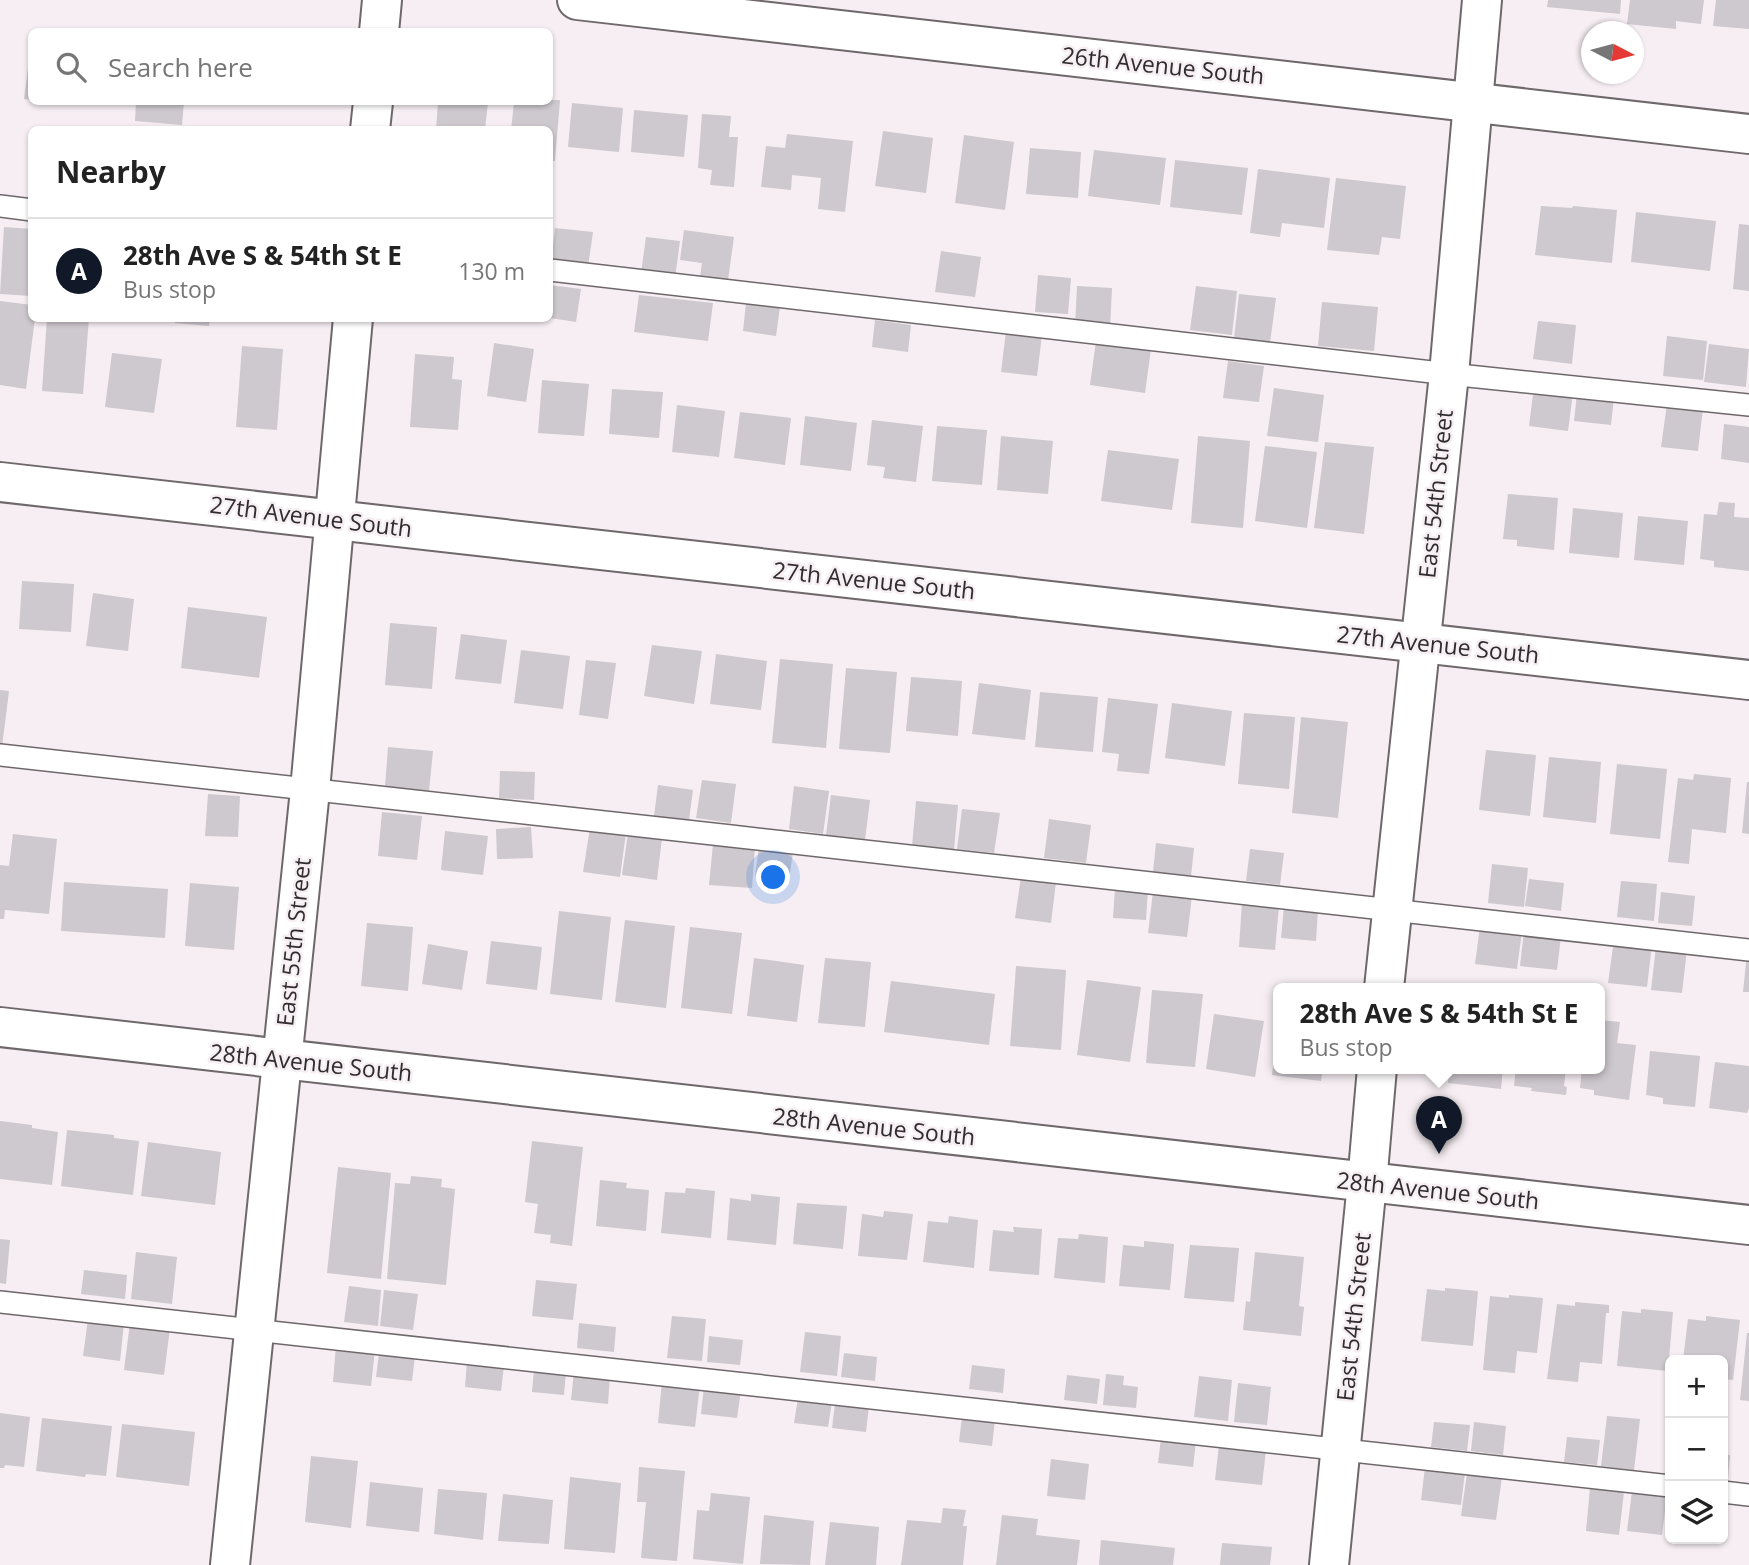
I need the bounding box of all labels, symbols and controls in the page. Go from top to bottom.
north arrow [1581,21,1644,84]
search box [28,28,553,105]
street label: 26th Avenue South [1060,38,1266,92]
icon: search [52,48,90,86]
text: Search here [108,49,253,85]
text: Nearby [56,151,166,192]
text: 28th Ave S & 54th St E [123,237,402,273]
text: A [71,255,87,287]
text: 130 m [458,255,525,287]
text: Bus stop [123,273,216,305]
street label: East 54th Street [1410,408,1460,580]
street label: 27th Avenue South [208,488,414,544]
street label: 27th Avenue South [771,553,977,607]
street label: 27th Avenue South [1335,617,1541,671]
street label: East 55th Street [268,856,318,1028]
your location [756,860,790,894]
popup [1273,983,1605,1074]
text: 28th Ave S & 54th St E [1300,995,1578,1031]
text: Bus stop [1300,1031,1393,1063]
street label: 28th Avenue South [208,1035,414,1089]
pin: A [1416,1096,1462,1154]
street label: 28th Avenue South [771,1099,977,1153]
street label: 28th Avenue South [1335,1163,1541,1217]
street label: East 54th Street [1328,1231,1378,1403]
map controls [1665,1355,1728,1544]
button: + [1665,1355,1728,1418]
button: − [1665,1418,1728,1481]
button: layers [1665,1481,1728,1544]

